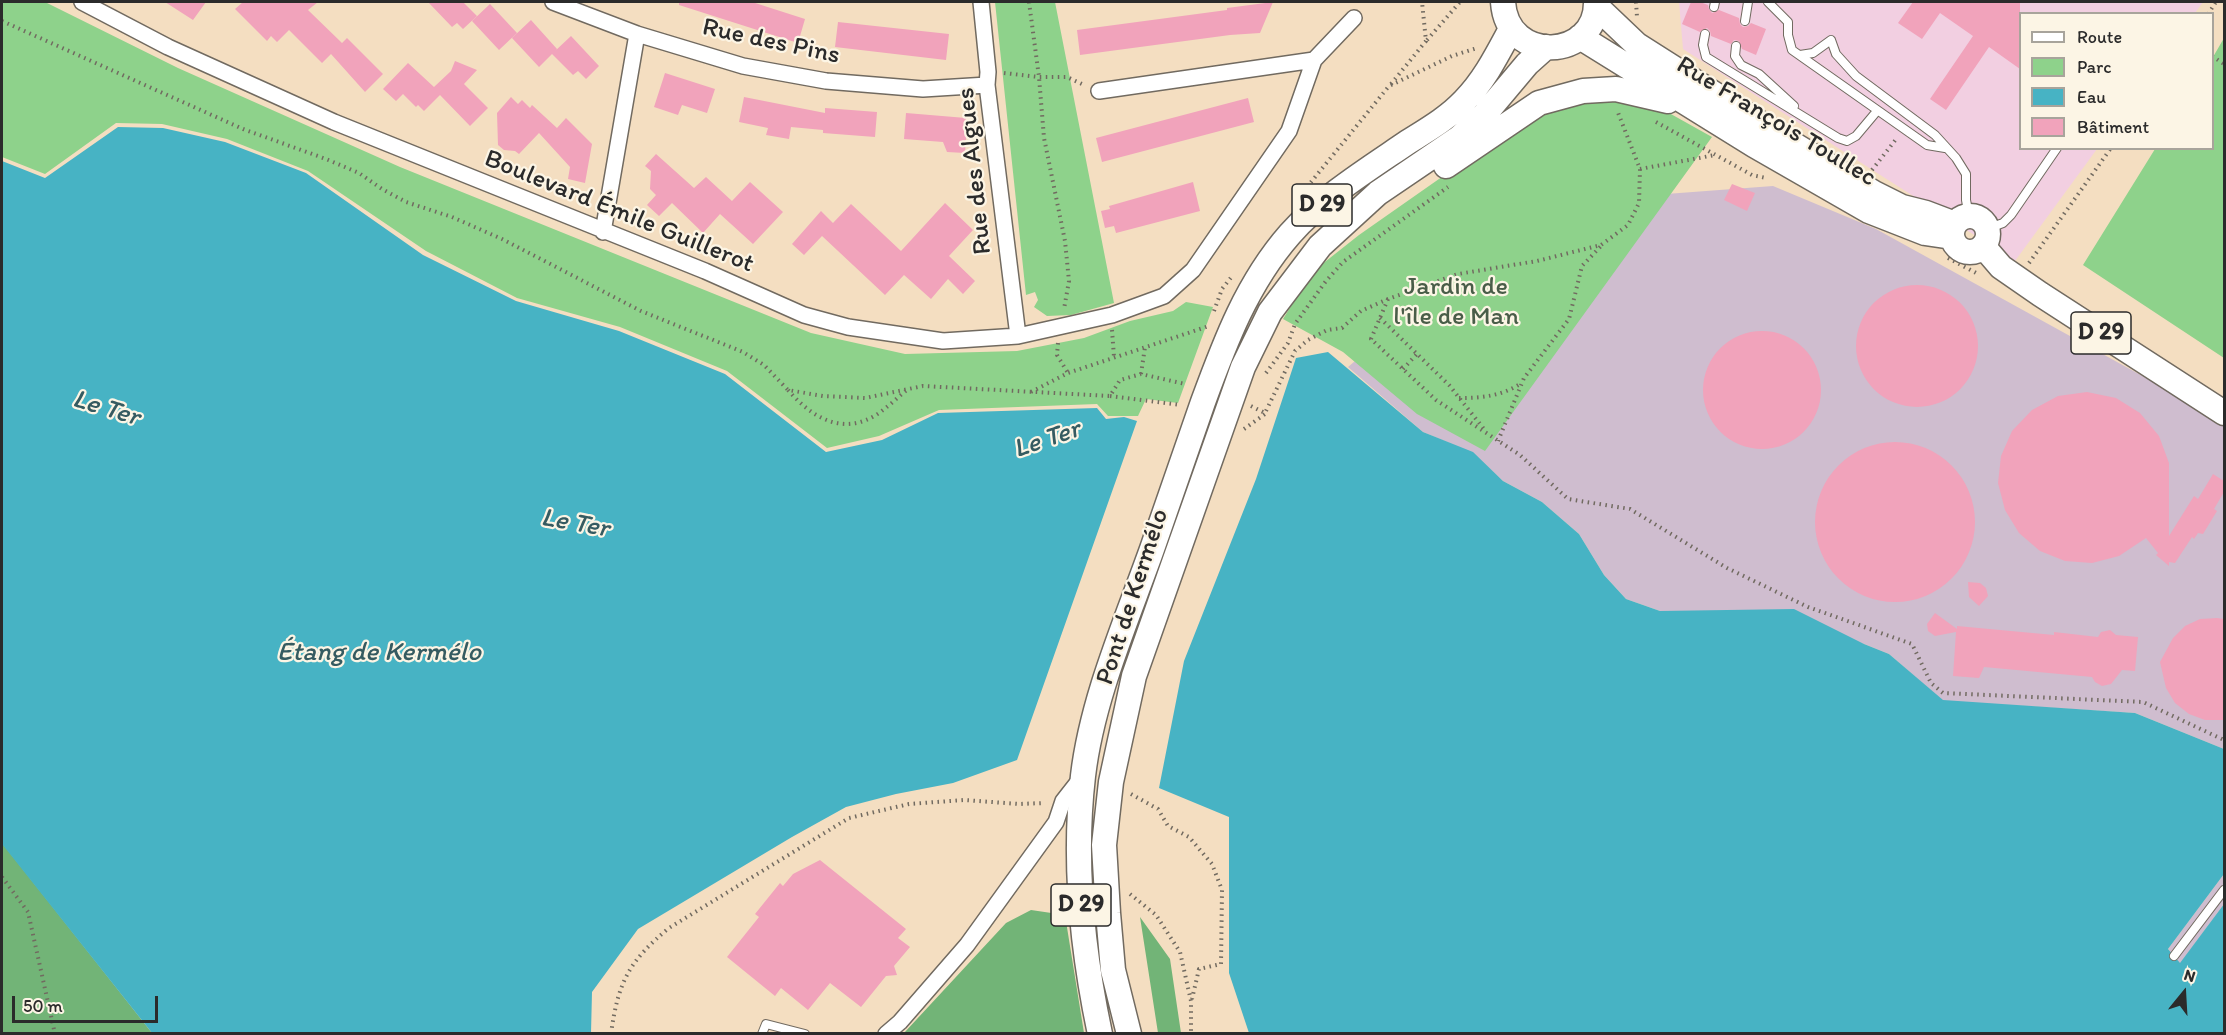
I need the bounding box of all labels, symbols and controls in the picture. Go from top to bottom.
street label: Rue des Pins [699,12,843,72]
legend [2019,12,2214,150]
text: Route [2077,26,2122,48]
street label: Rue François Toullec [1670,50,1882,194]
text: Parc [2077,56,2111,78]
street label: Rue des Algues [951,86,999,256]
text: Eau [2077,86,2106,108]
text: Bâtiment [2077,116,2149,138]
street label: Boulevard Émile Guillerot [480,144,758,280]
road number: D 29 [1292,184,1352,226]
park label: Jardin de l'île de Man [1393,271,1519,332]
road number: D 29 [2071,312,2131,354]
water label: Le Ter [68,383,144,435]
water label: Le Ter [1009,414,1085,466]
water label: Le Ter [538,502,612,546]
street label: Pont de Kermélo [1090,505,1176,689]
water label: Étang de Kermélo [277,637,481,669]
road number: D 29 [1051,884,1111,926]
north arrow [2154,963,2214,1023]
text: N [2182,965,2198,986]
scale bar [15,984,160,1022]
text: 50 m [23,995,63,1017]

